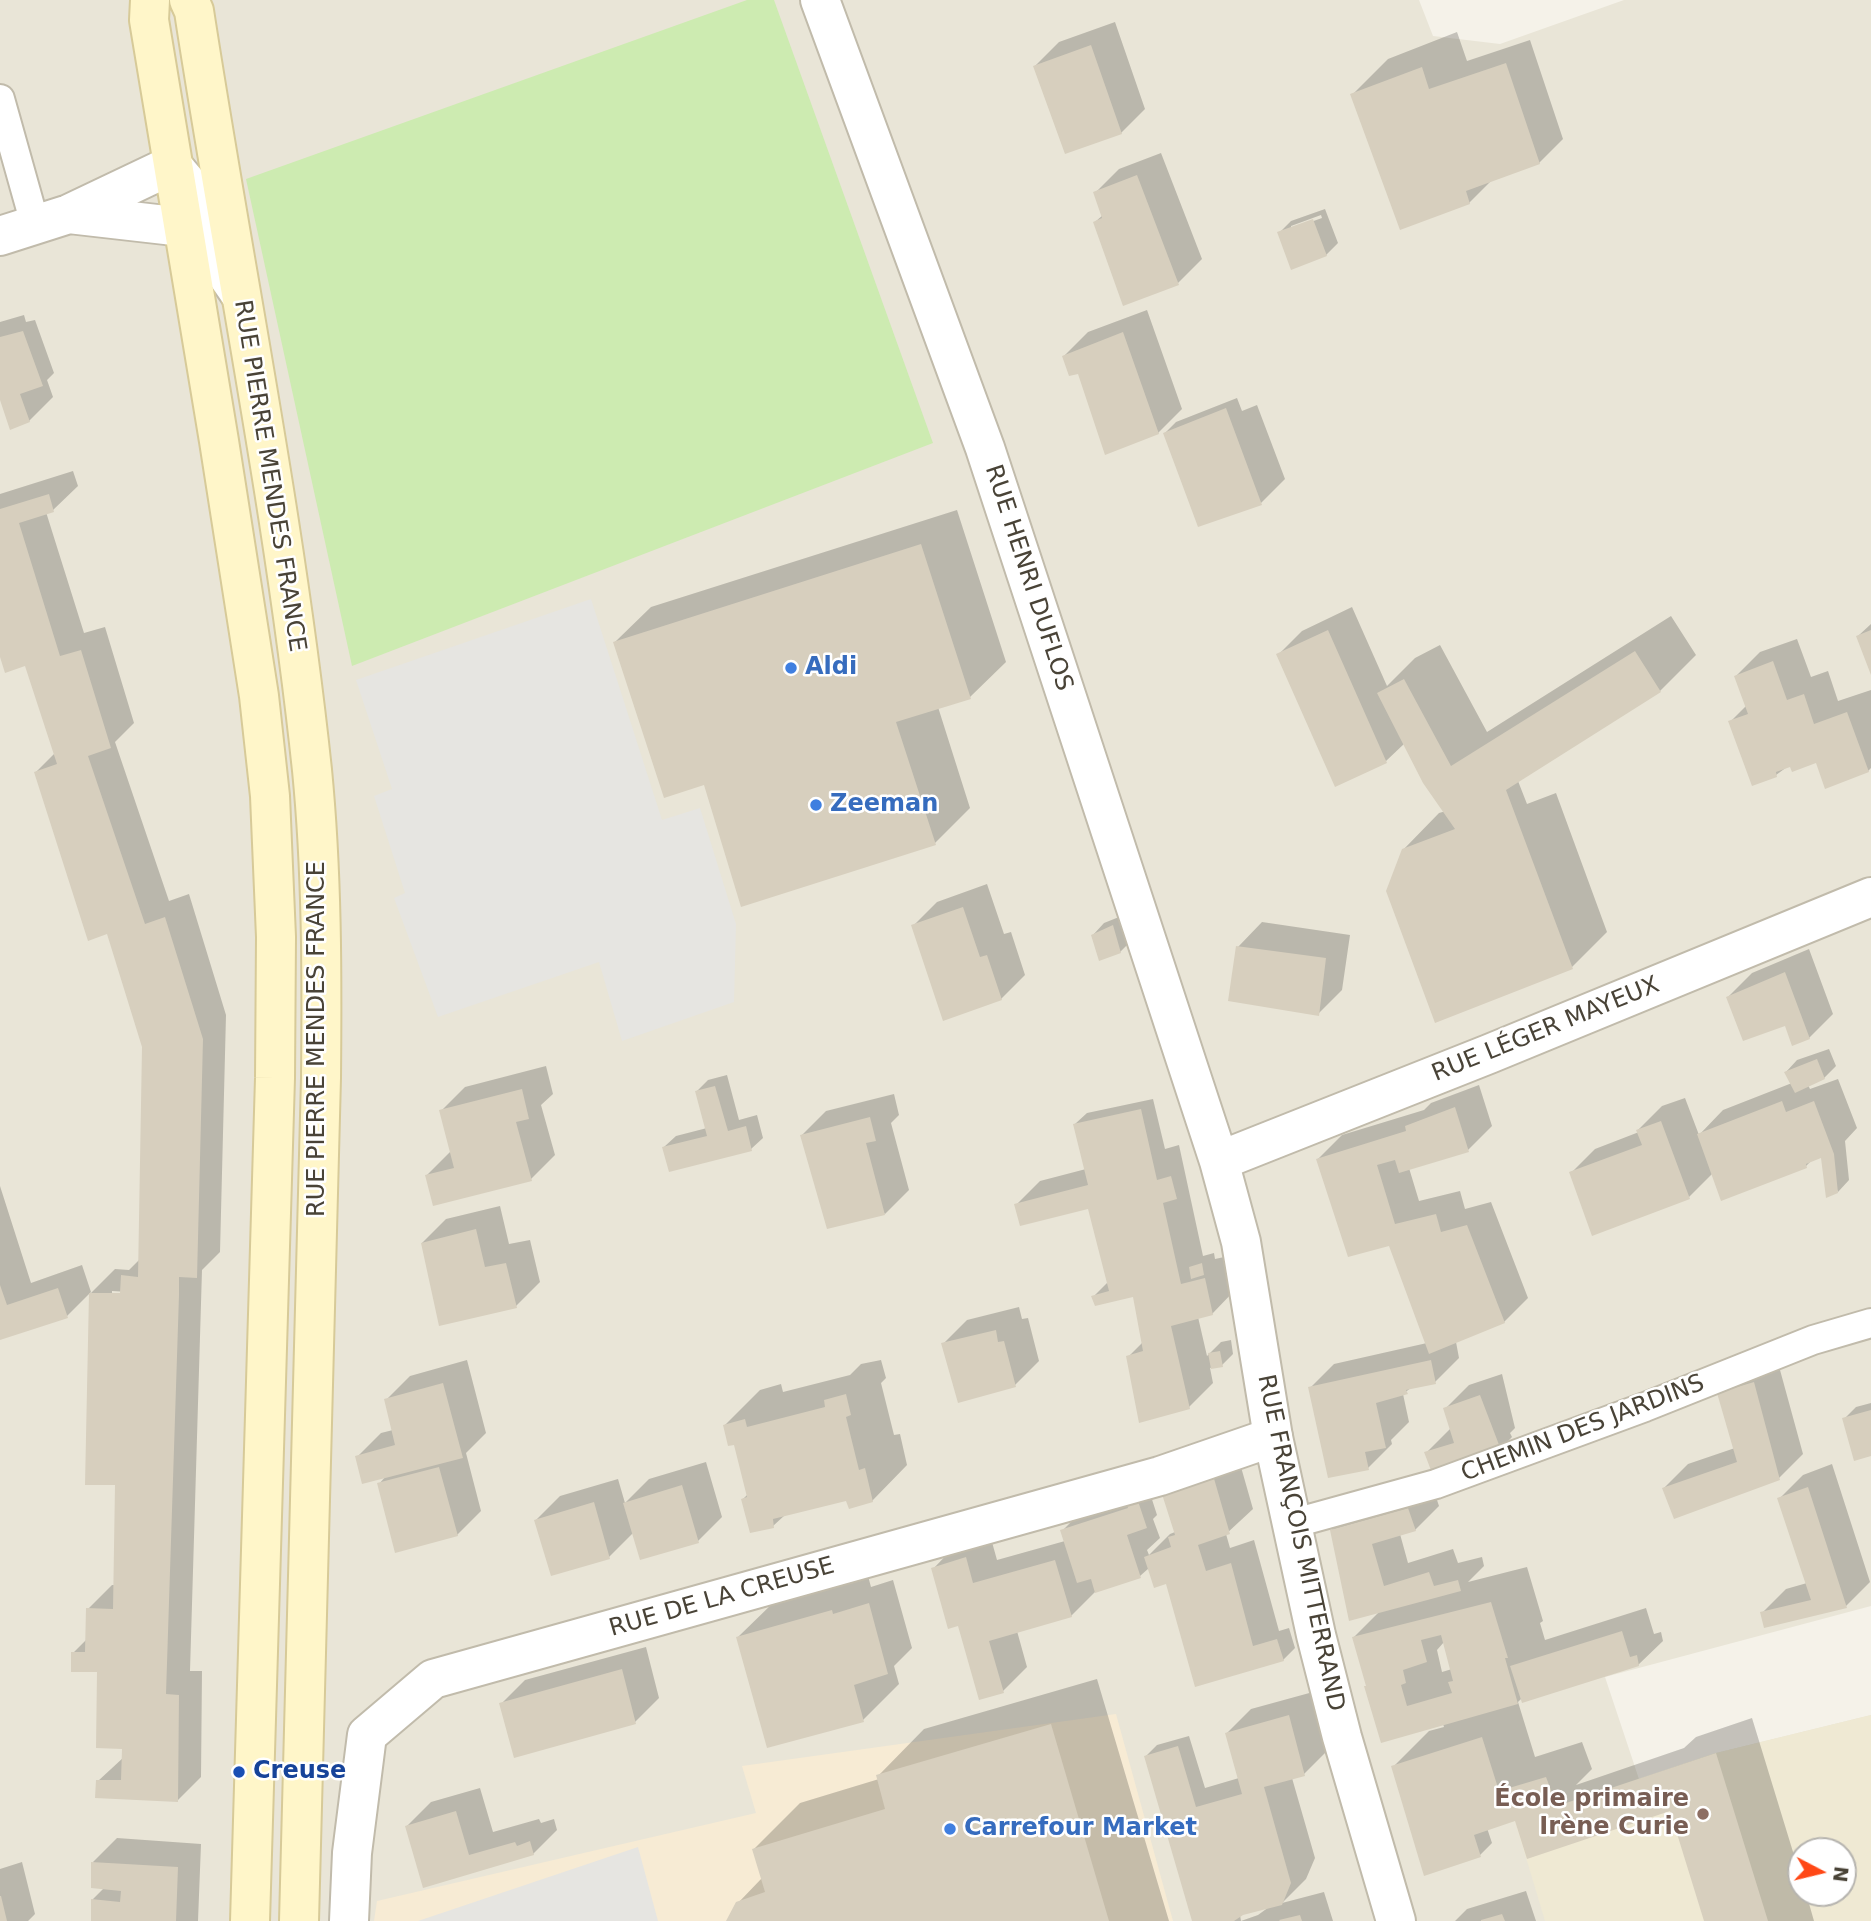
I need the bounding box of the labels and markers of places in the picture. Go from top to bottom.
place label: Aldi [805,654,857,682]
marker: Aldi [783,660,799,676]
place label: Zeeman [830,791,938,819]
marker: Zeeman [808,797,824,813]
place label: Creuse [253,1758,346,1786]
marker: Creuse [231,1764,247,1780]
place label: École primaire Irène Curie [1494,1786,1689,1842]
marker: École primaire Irène Curie [1695,1806,1711,1822]
place label: Carrefour Market [964,1815,1197,1843]
marker: Carrefour Market [942,1821,958,1837]

